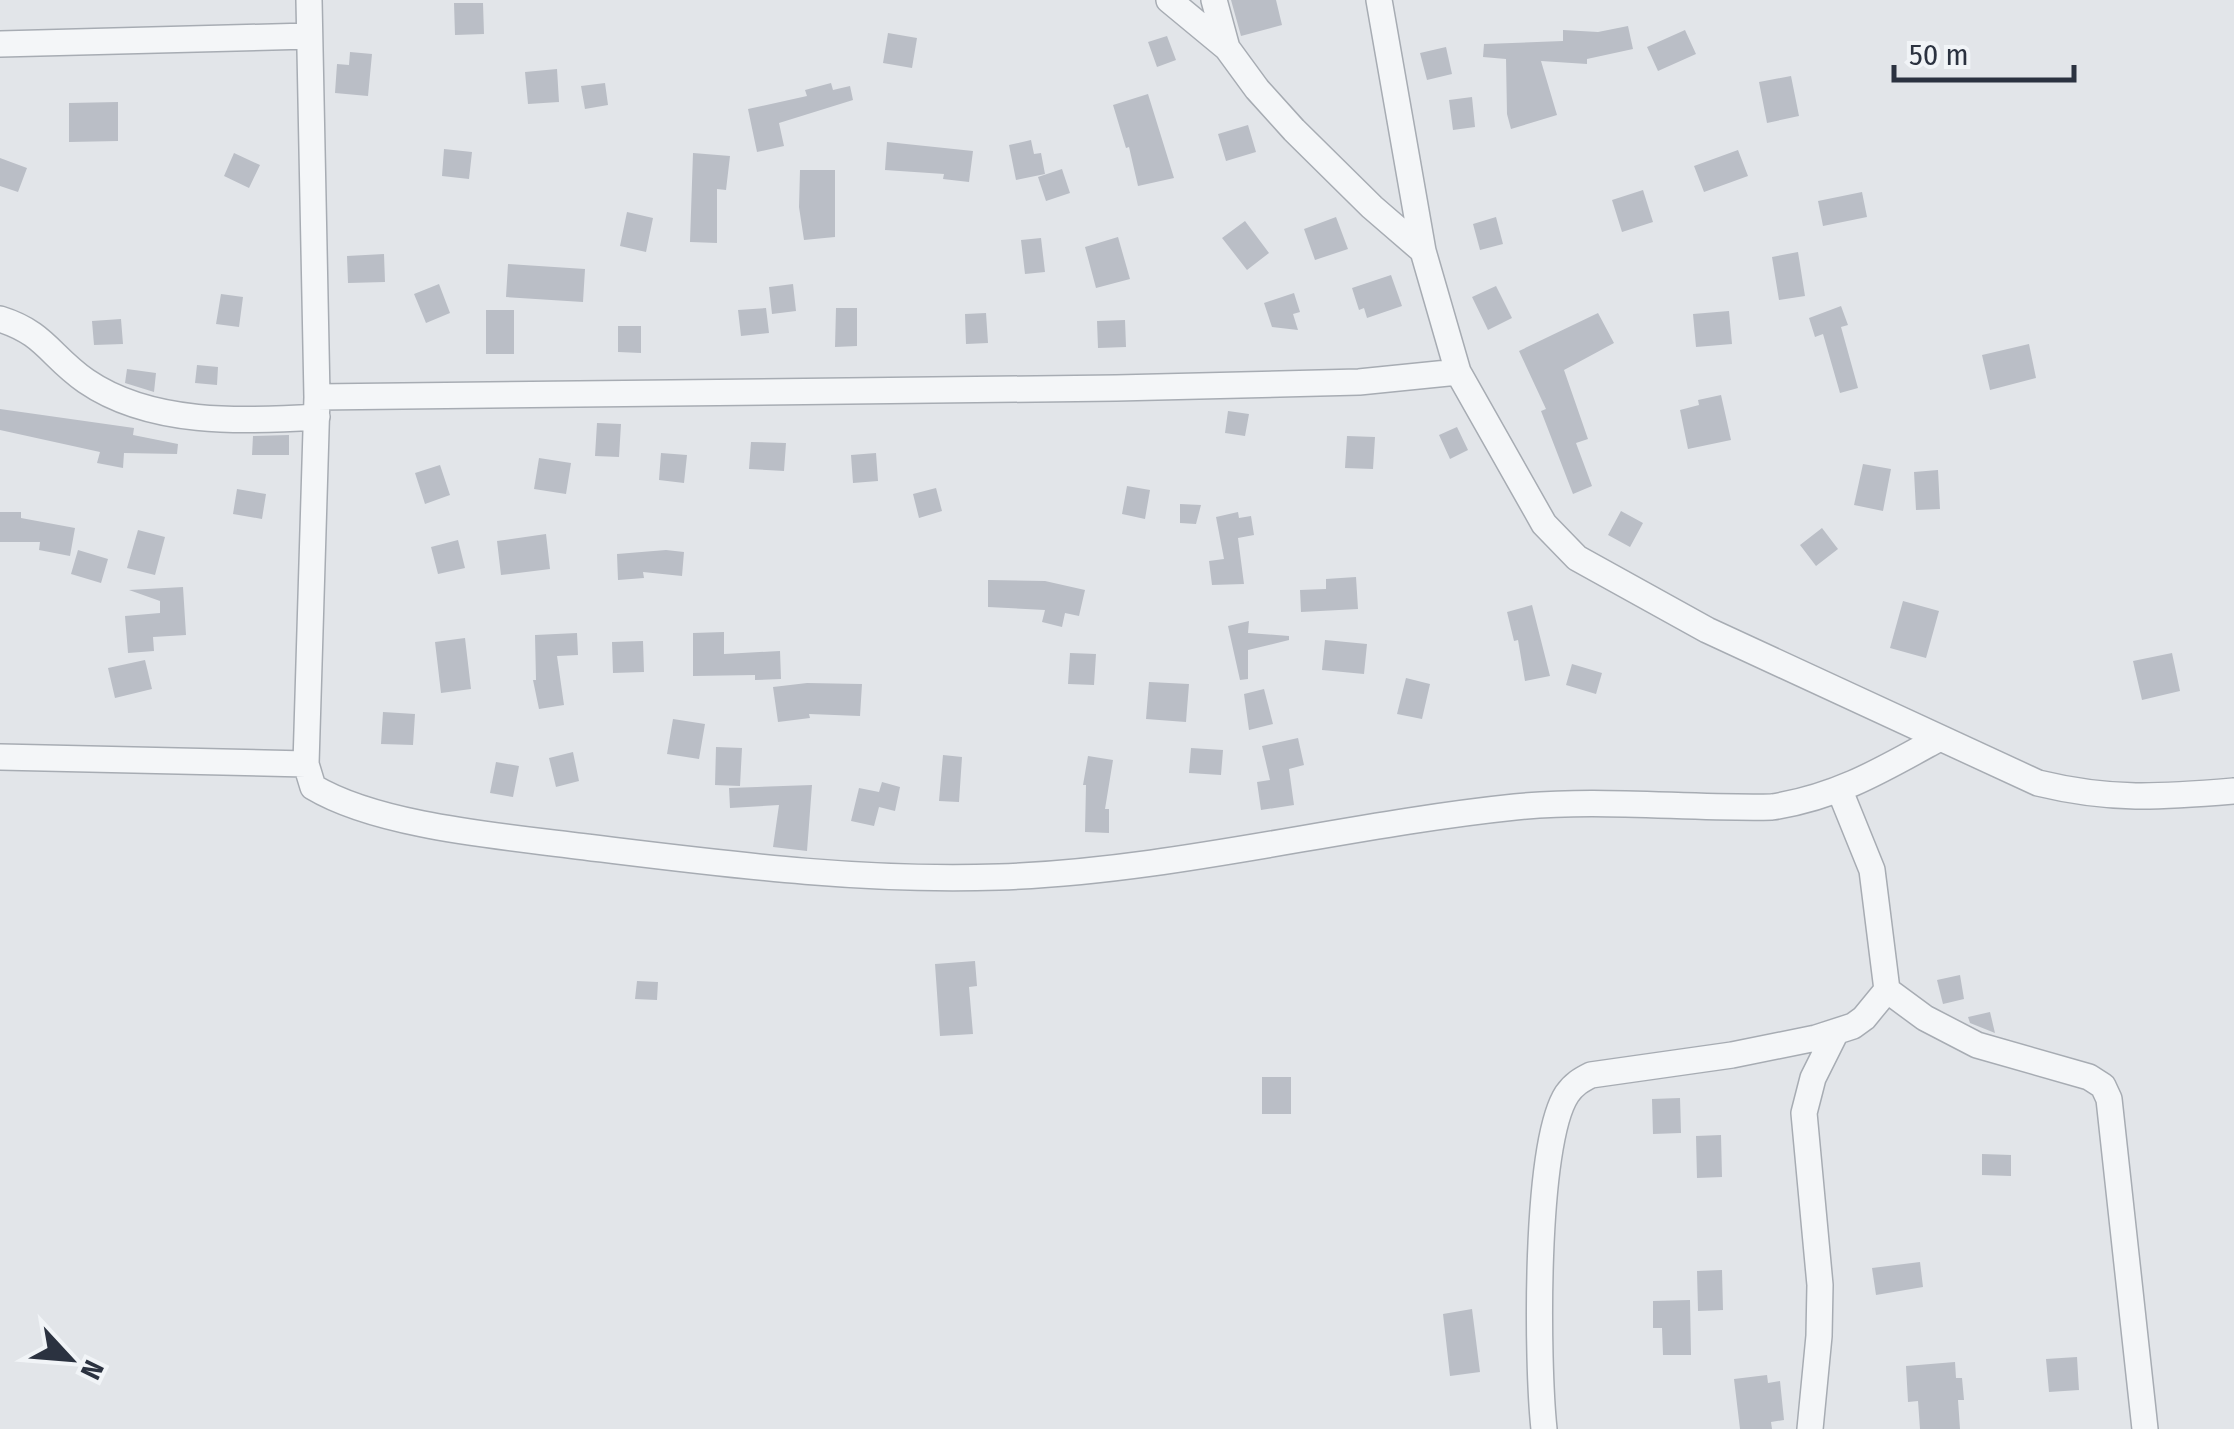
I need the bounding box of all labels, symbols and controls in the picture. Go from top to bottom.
scale bar [1894,20,2074,82]
text: 50 m [1909,37,1969,73]
north arrow [20,1309,120,1409]
text: N [74,1355,111,1385]

